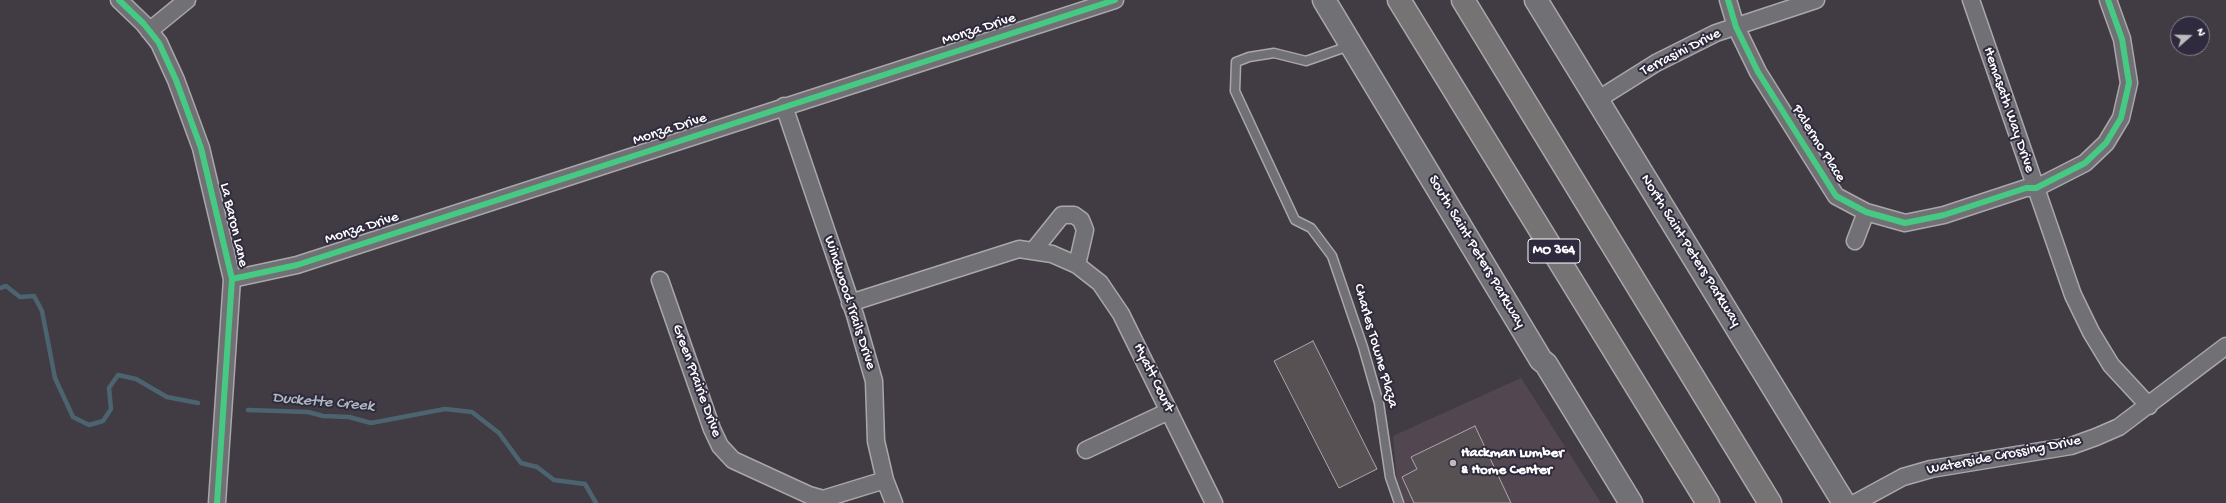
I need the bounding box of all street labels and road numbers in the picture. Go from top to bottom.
street label: Monza Drive [940,10,1018,50]
street label: Terrasini Drive [1638,25,1724,81]
street label: Hemasath Way Drive [1978,45,2038,175]
street label: Palermo Place [1787,102,1849,186]
street label: Monza Drive [631,110,709,150]
street label: South Saint Peters Parkway [1423,172,1529,332]
street label: North Saint Peters Parkway [1636,172,1744,330]
street label: La Baron Lane [215,181,251,269]
street label: Monza Drive [323,209,401,249]
street label: Windwood Trails Drive [819,234,879,372]
road number: MO 364 [1528,239,1580,263]
street label: Charles Towne Plaza [1349,282,1401,410]
street label: Green Prairie Drive [667,322,725,440]
street label: Hyatt Court [1129,341,1177,415]
street label: Waterside Crossing Drive [1925,432,2083,480]

